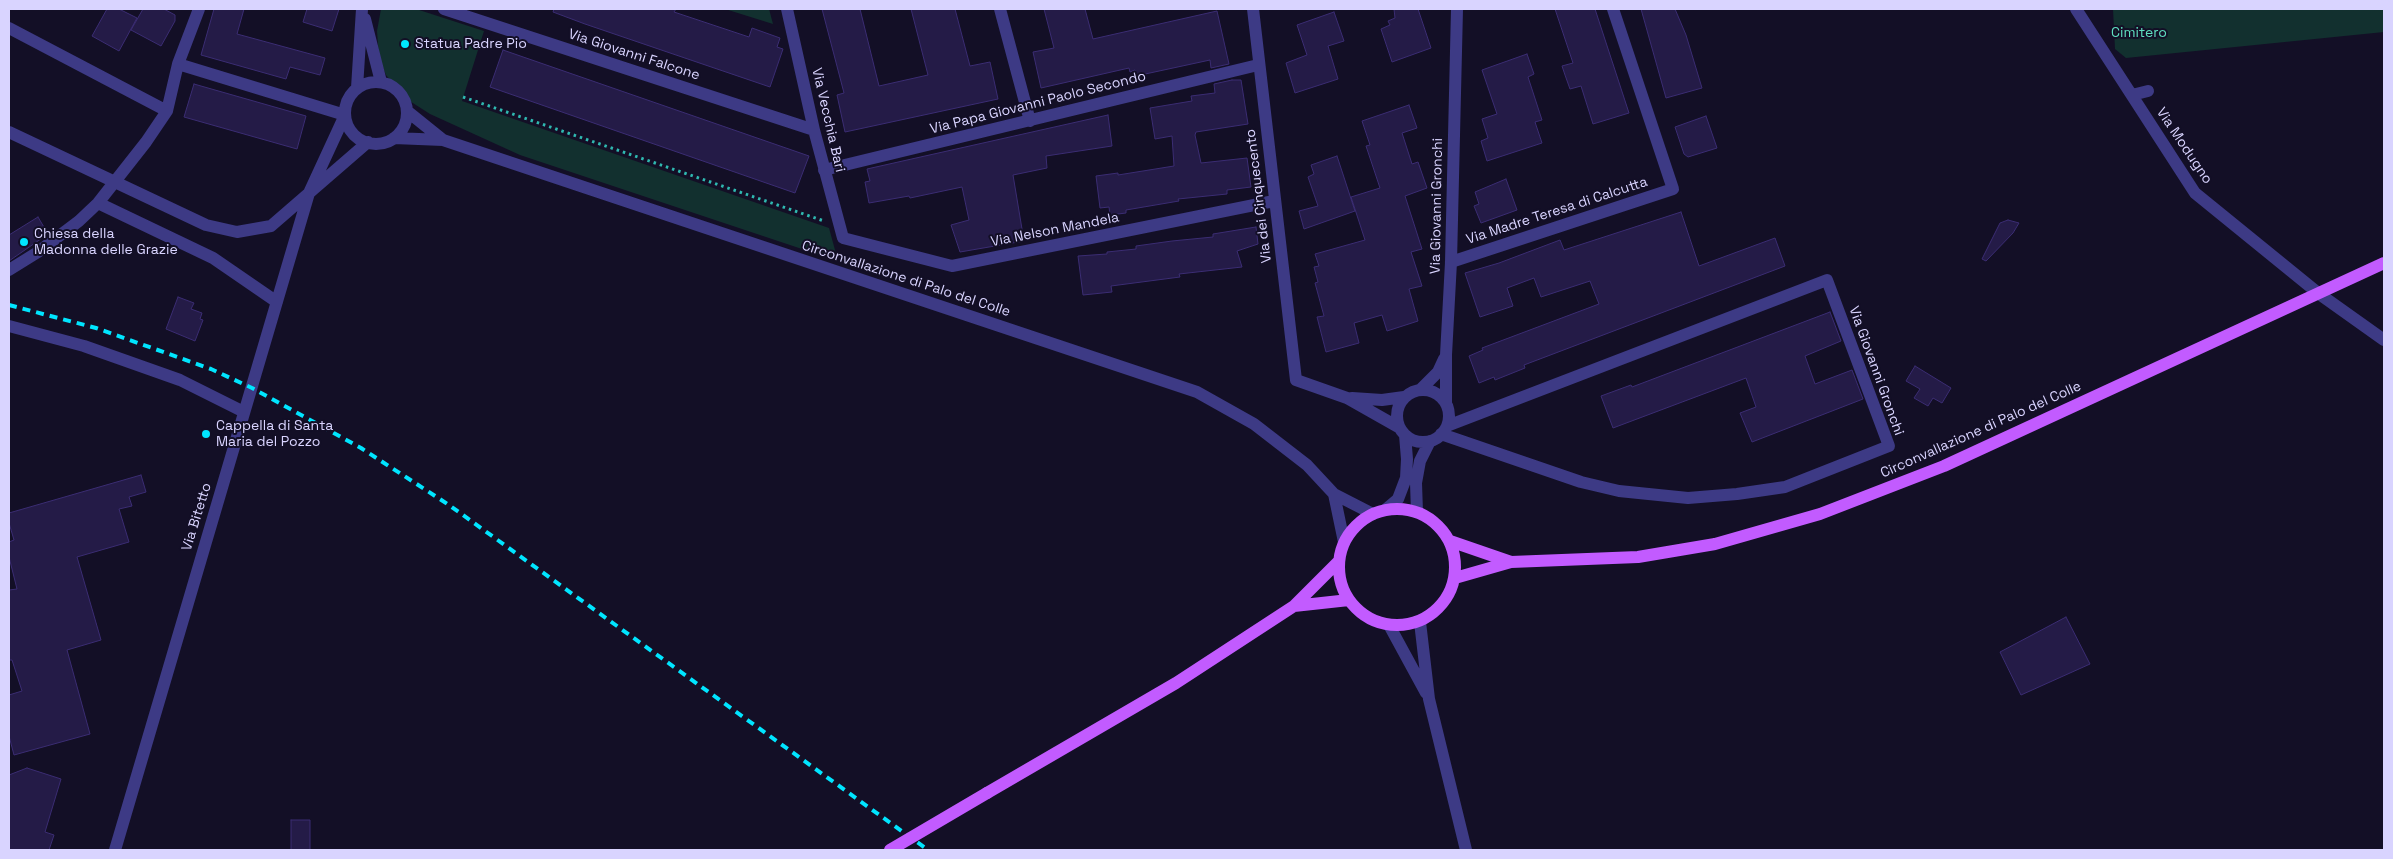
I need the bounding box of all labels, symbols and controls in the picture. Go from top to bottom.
park label: Cimitero [2111,25,2167,41]
street label: Via Giovanni Falcone [566,26,702,84]
place label: Statua Padre Pio [415,36,527,52]
marker: Statua Padre Pio [399,38,411,50]
street label: Via Vecchia Bari [808,66,848,174]
street label: Via Papa Giovanni Paolo Secondo [928,68,1148,138]
street label: Via Modugno [2152,105,2216,187]
street label: Via dei Cinquecento [1242,128,1276,264]
street label: Via Giovanni Gronchi [1427,138,1447,274]
street label: Via Madre Teresa di Calcutta [1464,174,1650,248]
street label: Via Nelson Mandela [989,209,1121,251]
place label: Chiesa della Madonna delle Grazie [34,226,178,258]
marker: Chiesa della Madonna delle Grazie [18,236,30,248]
street label: Circonvallazione di Palo del Colle [800,237,1012,321]
street label: Via Giovanni Gronchi [1845,304,1907,438]
street label: Circonvallazione di Palo del Colle [1878,378,2084,482]
place label: Cappella di Santa Maria del Pozzo [216,418,333,451]
marker: Cappella di Santa Maria del Pozzo [200,428,212,440]
street label: Via Bitetto [179,481,215,553]

